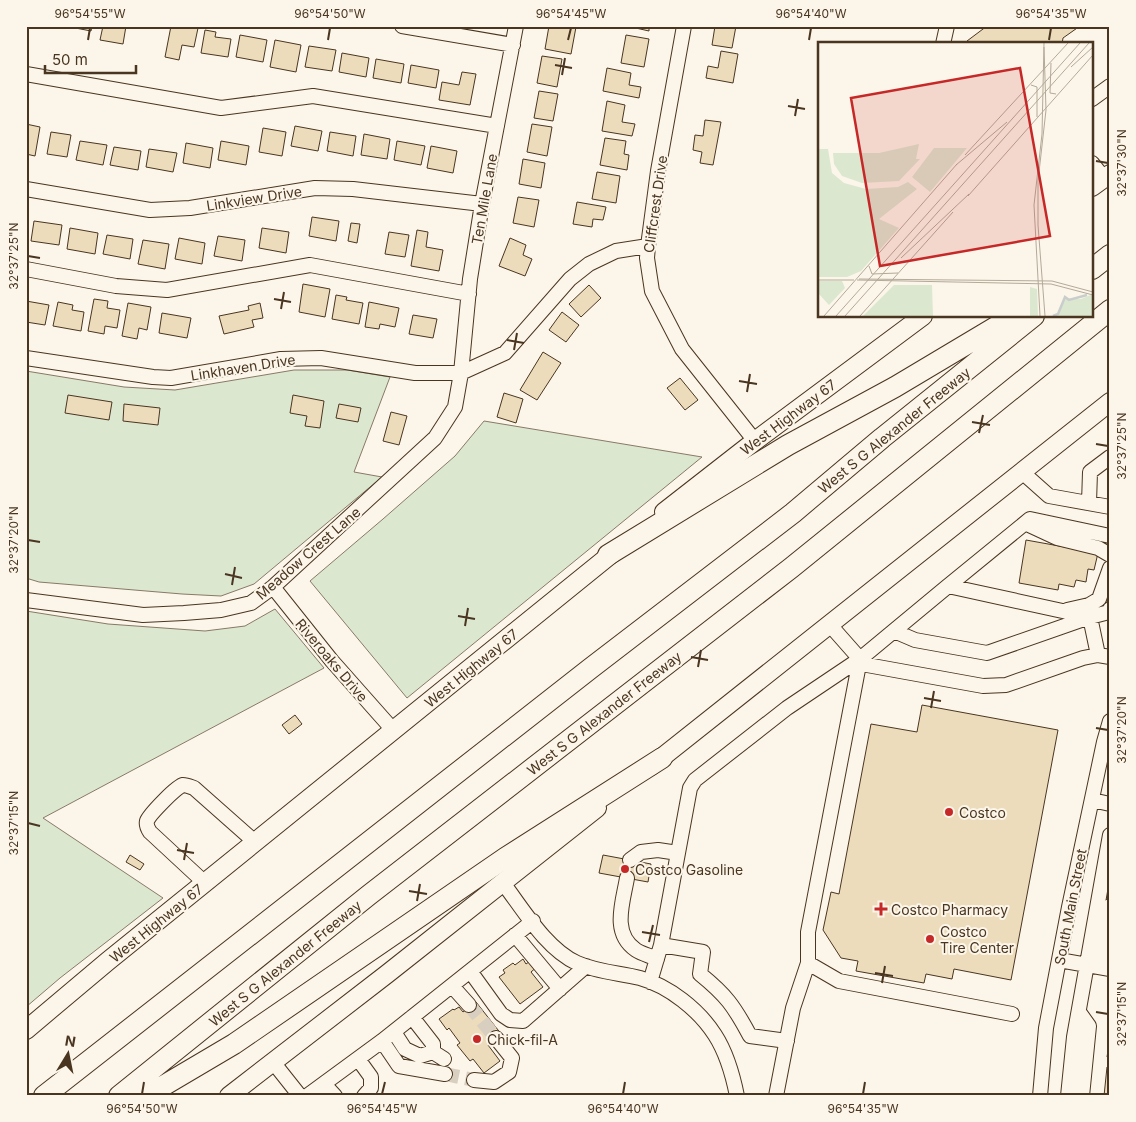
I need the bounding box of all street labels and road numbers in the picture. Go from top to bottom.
street label: Ten Mile Lane [468,152,500,246]
street label: Cliffcrest Drive [640,154,670,254]
street label: Linkview Drive [205,182,303,214]
street label: Linkhaven Drive [189,350,297,384]
street label: West S G Alexander Freeway [814,363,974,497]
street label: West Highway 67 [737,375,839,458]
street label: Meadow Crest Lane [252,503,364,603]
street label: Riveroaks Drive [292,615,372,705]
street label: West Highway 67 [421,625,521,711]
street label: West S G Alexander Freeway [523,647,685,779]
street label: South Main Street [1050,847,1090,967]
street label: West Highway 67 [106,880,206,966]
street label: West S G Alexander Freeway [205,896,365,1030]

